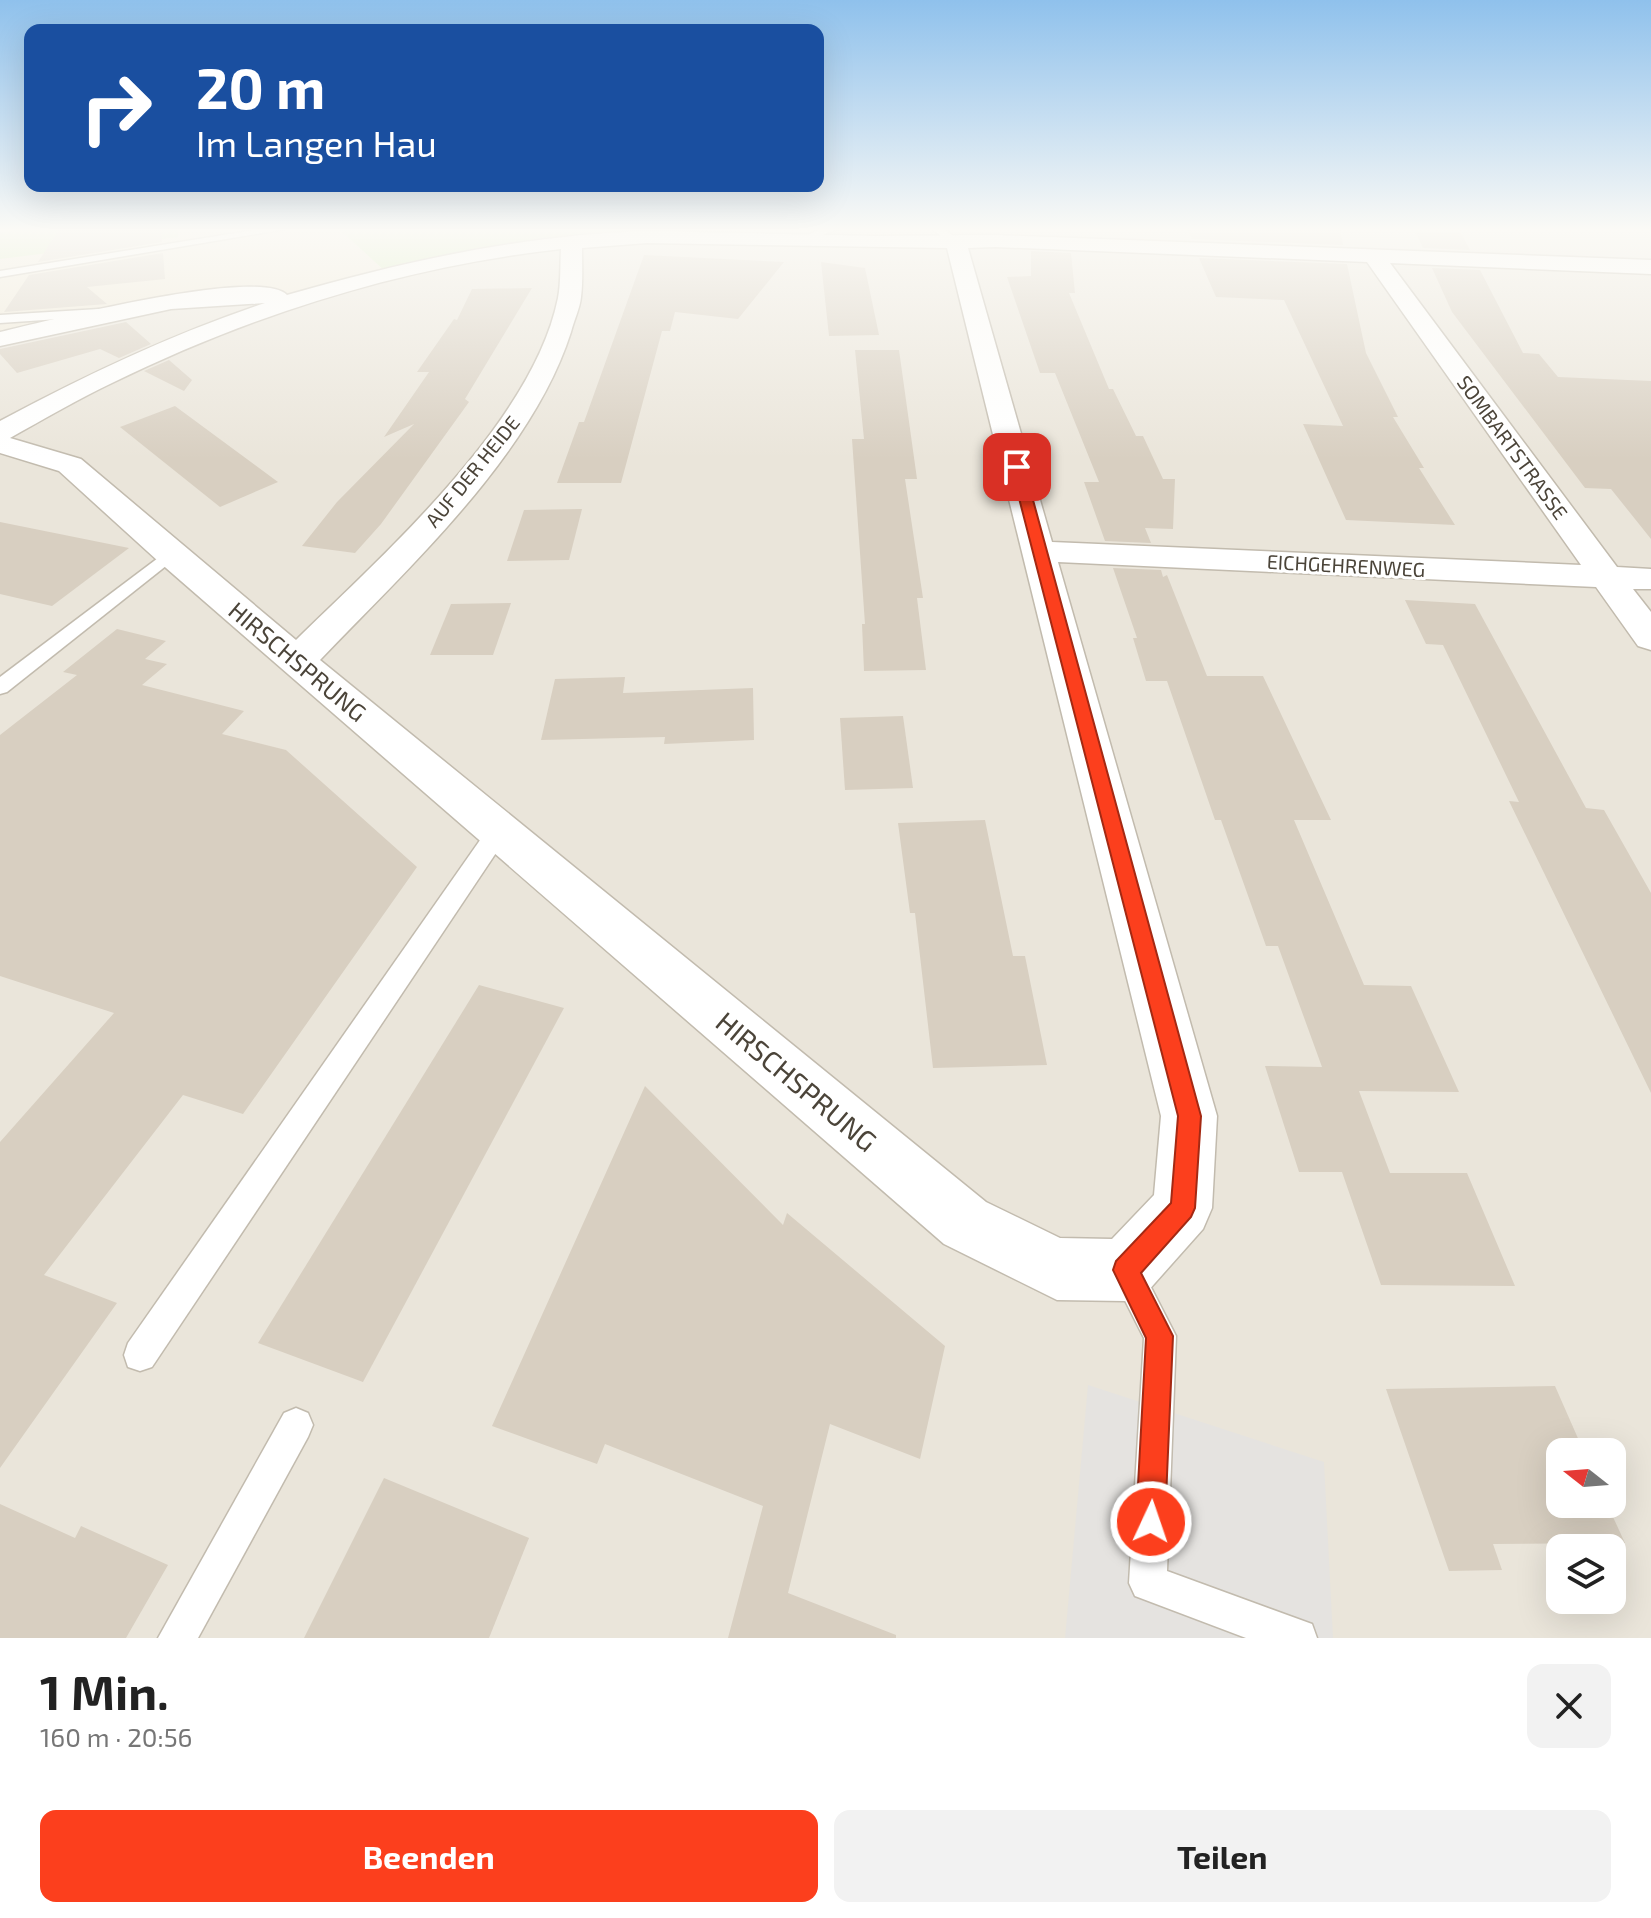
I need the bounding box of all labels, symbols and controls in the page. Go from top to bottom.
text: 20 m [196,53,325,120]
icon: right [64,56,168,160]
text: Im Langen Hau [196,121,437,164]
street label: SOMBARTSTRASSE [1453,370,1573,524]
street label: AUF DER HEIDE [420,411,524,531]
pin [983,433,1051,501]
icon: arrive [995,445,1039,489]
street label: EICHGEHRENWEG [1266,549,1426,581]
street label: HIRSCHSPRUNG [223,595,373,727]
street label: HIRSCHSPRUNG [710,1004,884,1158]
north arrow [1546,1438,1626,1518]
map controls [1546,1438,1626,1614]
position arrow [1109,1480,1193,1564]
button: layers [1546,1534,1626,1614]
text: 1 Min. [40,1662,169,1720]
button: close [1527,1664,1611,1748]
text: 160 m · 20:56 [40,1721,192,1752]
button: Beenden [40,1810,818,1902]
button: Teilen [834,1810,1611,1902]

